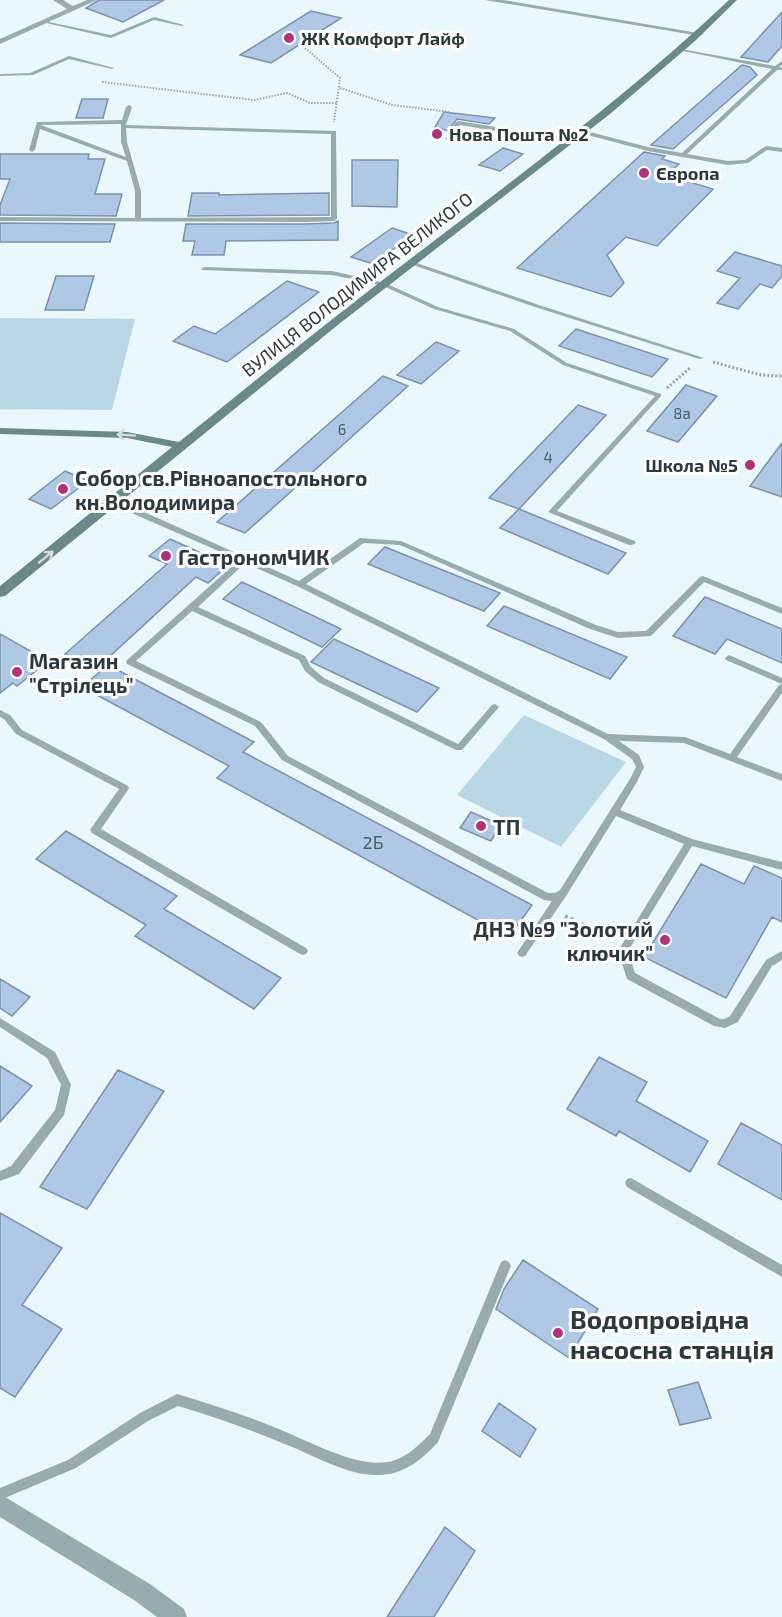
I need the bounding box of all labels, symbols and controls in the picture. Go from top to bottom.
place label: ЖК Комфорт Лайф [301,27,465,49]
marker: ЖК Комфорт Лайф [282,31,296,45]
place label: Нова Пошта №2 [449,123,589,145]
marker: Нова Пошта №2 [430,127,444,141]
place label: Європа [656,162,720,184]
marker: Європа [637,166,651,180]
street label: ВУЛИЦЯ ВОЛОДИМИРА ВЕЛИКОГО [237,187,477,381]
house number: 8а [673,404,691,422]
house number: 6 [338,420,346,438]
one-way arrow [116,429,136,440]
house number: 4 [543,448,553,466]
place label: Школа №5 [645,454,738,476]
marker: Школа №5 [743,458,757,472]
place label: Собор св.Рівноапостольного кн.Володимира [75,465,367,514]
marker: Собор св.Рівноапостольного кн.Володимира [56,482,70,496]
place label: ГастрономЧИК [178,544,330,569]
marker: ГастрономЧИК [159,549,173,563]
one-way arrow [37,550,53,563]
place label: Магазин "Стрілець" [29,648,134,697]
marker: Магазин "Стрілець" [10,665,24,679]
place label: ТП [493,814,520,839]
marker: ТП [474,819,488,833]
house number: 2Б [363,831,383,853]
place label: ДНЗ №9 "Золотий ключик" [473,916,653,965]
marker: ДНЗ №9 "Золотий ключик" [658,933,672,947]
place label: Водопровідна насосна станція [570,1303,774,1364]
marker: Водопровідна насосна станція [551,1326,565,1340]

